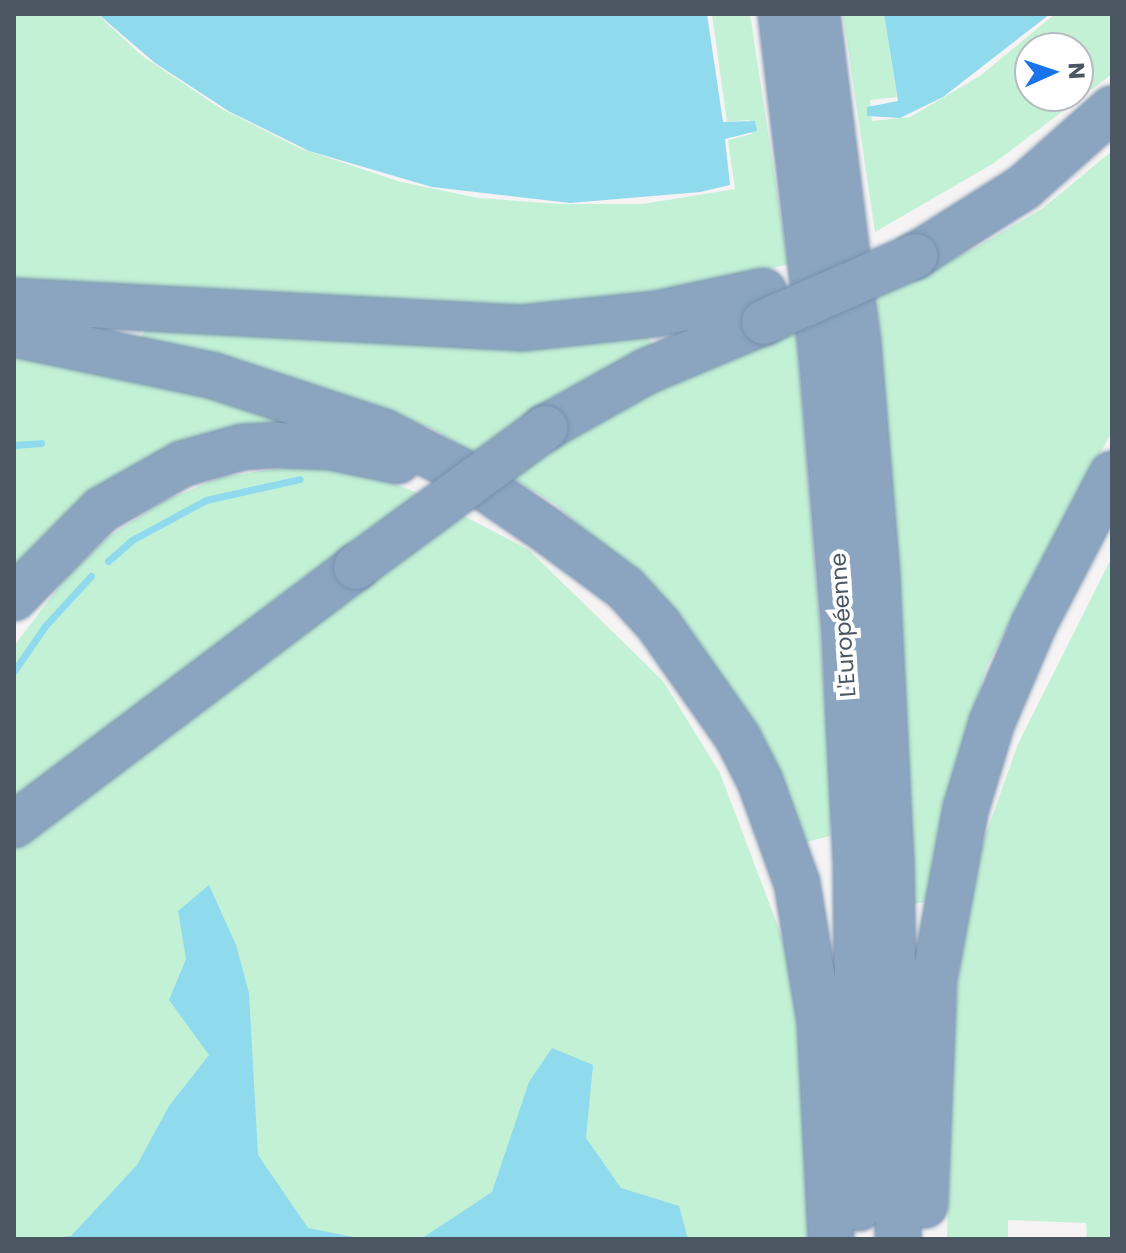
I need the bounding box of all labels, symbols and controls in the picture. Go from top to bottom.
north arrow [1014,32,1094,112]
text: N [1061,62,1092,80]
street label: L'Européenne [825,552,861,698]

